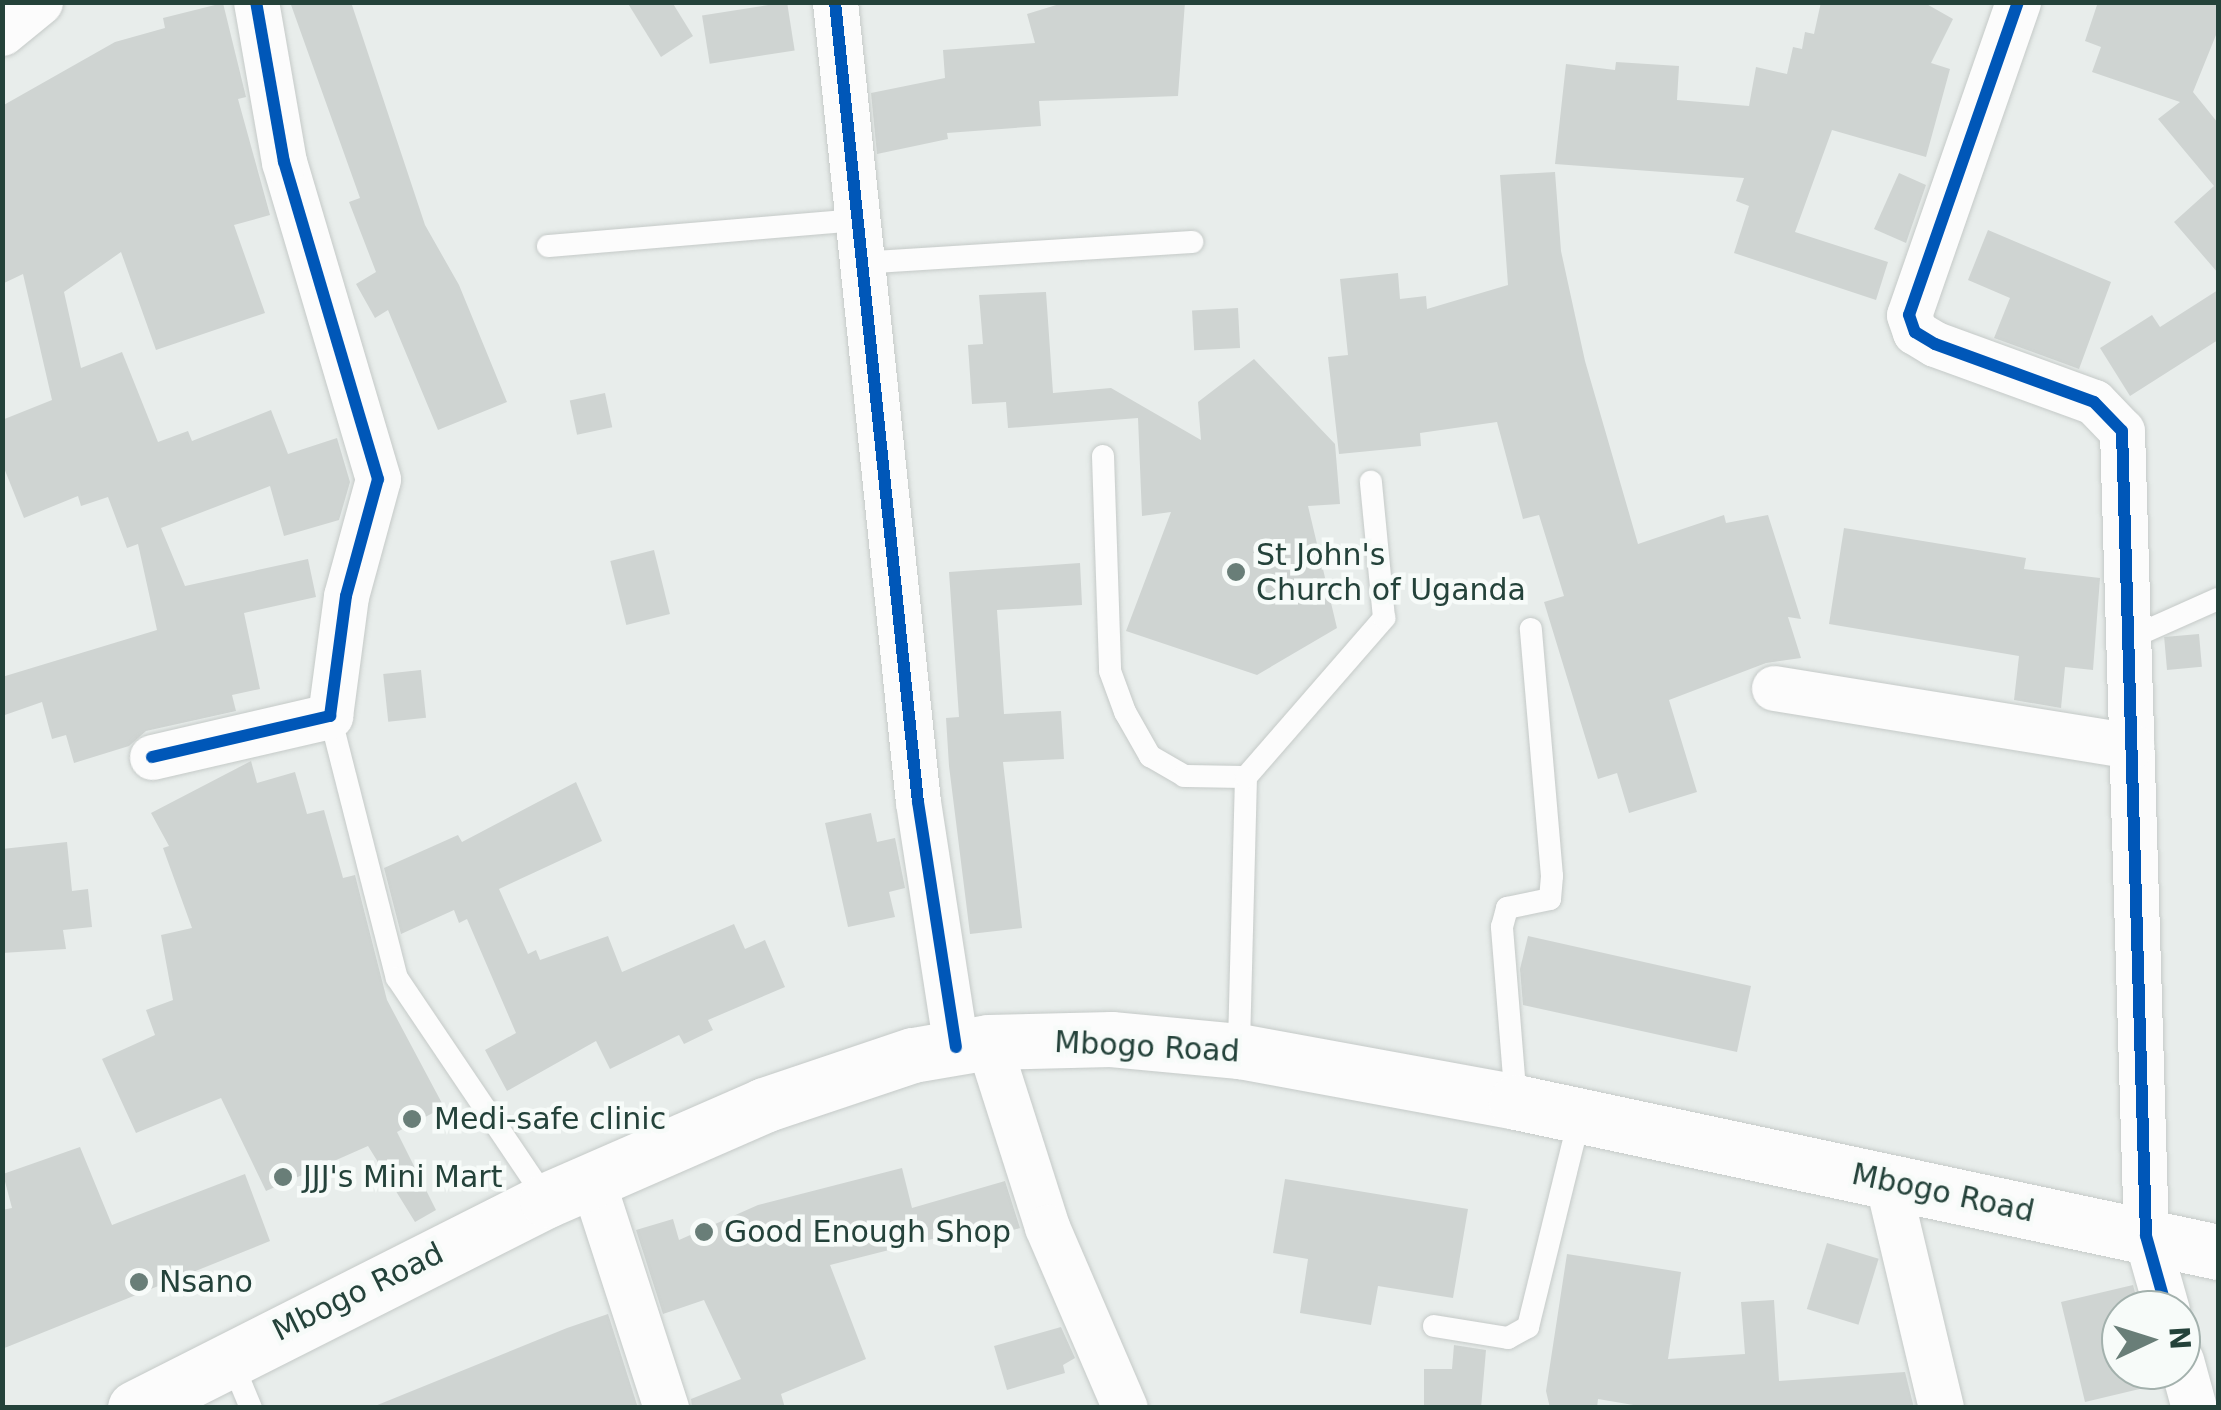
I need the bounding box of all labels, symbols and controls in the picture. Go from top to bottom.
place label: St John's Church of Uganda [1256,537,1526,608]
marker: St John's Church of Uganda [1225,561,1247,583]
street label: Mbogo Road [1053,1024,1241,1070]
place label: Medi-safe clinic [434,1101,666,1137]
marker: Medi-safe clinic [399,1106,425,1132]
street label: Mbogo Road [1849,1156,2037,1230]
place label: JJJ's Mini Mart [303,1159,502,1195]
marker: JJJ's Mini Mart [272,1166,294,1188]
place label: Good Enough Shop [724,1214,1011,1250]
marker: Good Enough Shop [693,1221,715,1243]
street label: Mbogo Road [267,1235,449,1349]
place label: Nsano [159,1264,253,1300]
marker: Nsano [128,1271,150,1293]
north arrow [2101,1290,2201,1390]
text: N [2162,1325,2197,1351]

